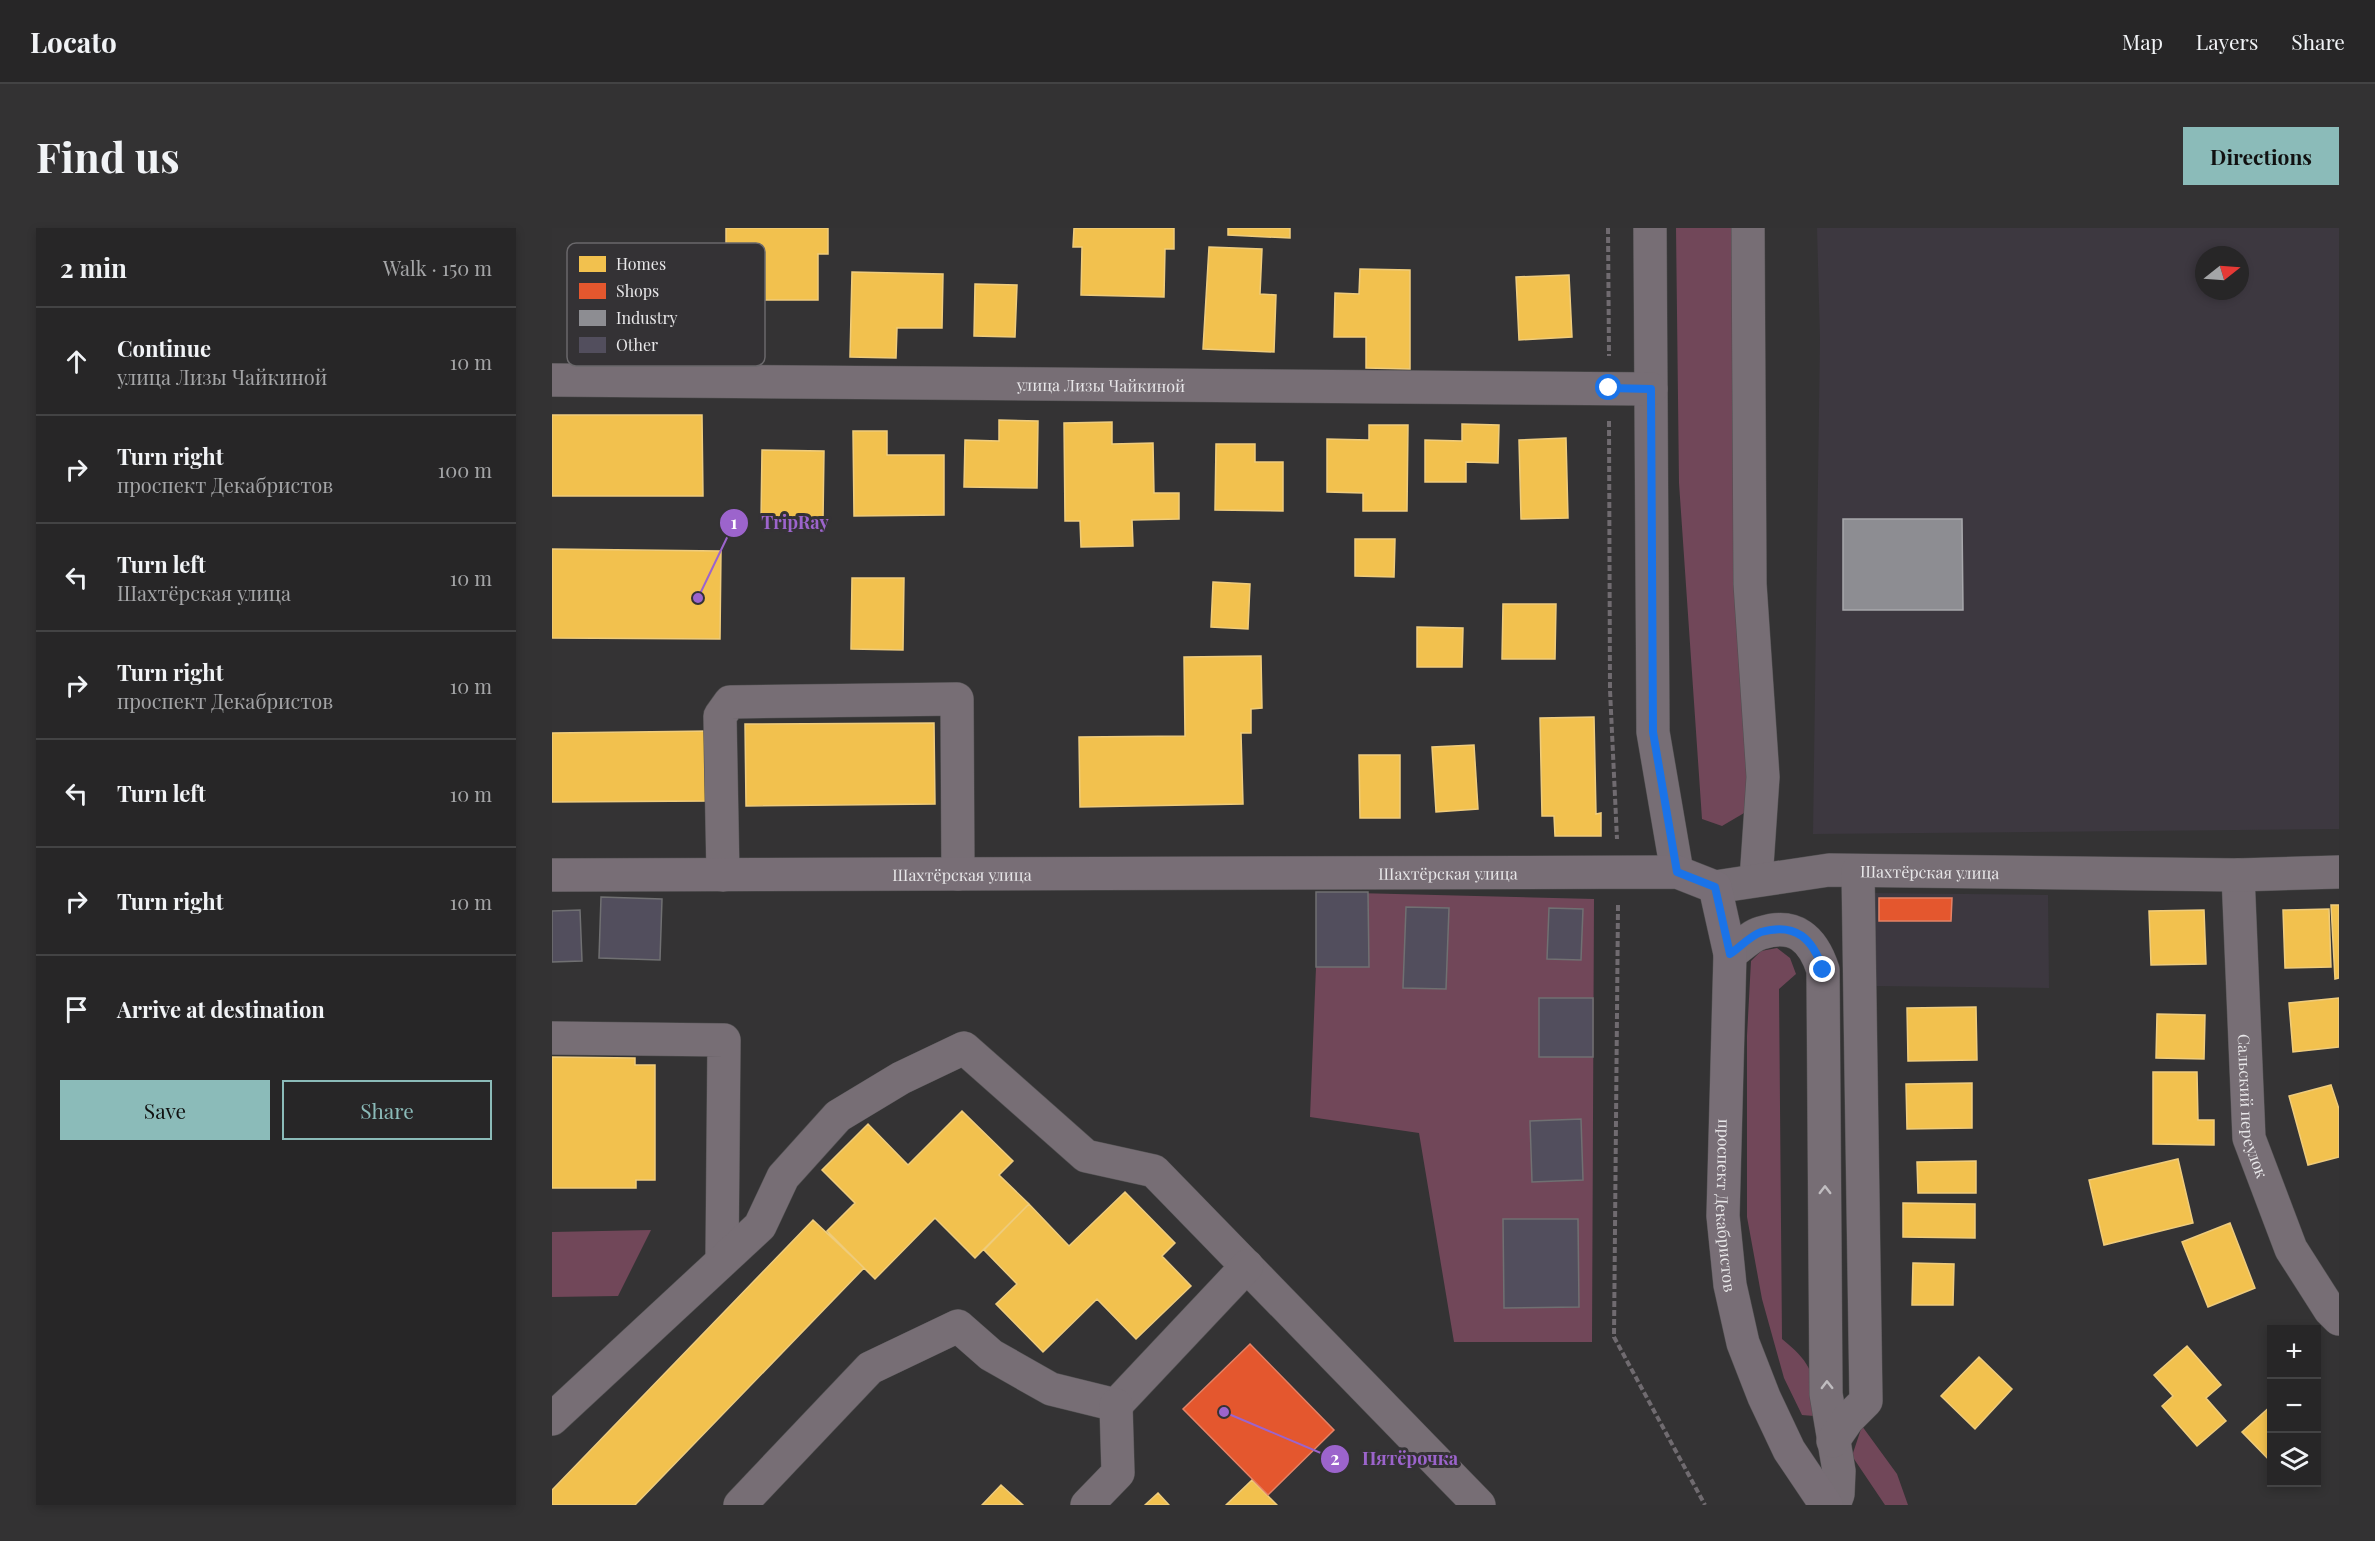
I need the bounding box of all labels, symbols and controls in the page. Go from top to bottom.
text: Locato [30,23,117,60]
text: Map [2122,27,2163,55]
text: Layers [2196,27,2258,55]
text: Share [2291,27,2345,55]
button: Directions [2183,127,2339,185]
text: Find us [36,128,180,184]
legend [567,243,765,366]
north arrow [2195,246,2249,300]
text: 2 min [60,250,127,285]
text: Homes [616,253,666,274]
text: Walk · 150 m [383,254,492,281]
text: Shops [616,280,659,301]
text: Industry [616,307,678,328]
text: Continue [117,333,211,363]
text: Other [616,334,658,355]
icon: ahead [60,345,93,378]
text: 10 m [450,348,492,375]
text: улица Лизы Чайкиной [117,363,327,390]
street label: улица Лизы Чайкиной [1016,373,1185,396]
route start [1595,374,1621,400]
text: Turn right [117,441,223,471]
icon: right [60,453,93,486]
text: 100 m [438,456,492,483]
text: проспект Декабристов [117,471,333,498]
callout: TripRay [719,505,841,541]
text: 1 [731,510,738,534]
text: TripRay [761,510,829,534]
text: Turn left [117,549,206,579]
icon: left [60,561,93,594]
text: 10 m [450,564,492,591]
text: Шахтёрская улица [117,579,291,606]
text: Turn right [117,657,223,687]
icon: right [60,669,93,702]
text: 10 m [450,672,492,699]
text: проспект Декабристов [117,687,333,714]
icon: left [60,777,93,810]
text: Turn left [117,778,206,808]
text: 10 m [450,780,492,807]
street label: Шахтёрская улица [1860,860,2000,883]
street label: Шахтёрская улица [1378,862,1518,883]
street label: Шахтёрская улица [892,863,1032,885]
icon: right [60,885,93,918]
text: Turn right [117,886,223,916]
text: 10 m [450,888,492,915]
route end [1809,956,1835,982]
icon: arrive [60,993,93,1026]
text: Arrive at destination [117,994,325,1024]
street label: Сальский переулок [2234,1034,2274,1181]
button: Save [60,1080,270,1140]
button: Share [282,1080,492,1140]
street label: проспект Декабристов [1712,1119,1742,1294]
one-way arrow [1819,1186,1831,1195]
map controls [2267,1325,2321,1487]
button: + [2267,1325,2321,1379]
button: − [2267,1379,2321,1433]
one-way arrow [1820,1381,1833,1390]
button: layers [2267,1433,2321,1487]
callout: Пятёрочка [1320,1441,1470,1477]
text: 2 [1330,1446,1340,1470]
text: Пятёрочка [1362,1446,1459,1470]

